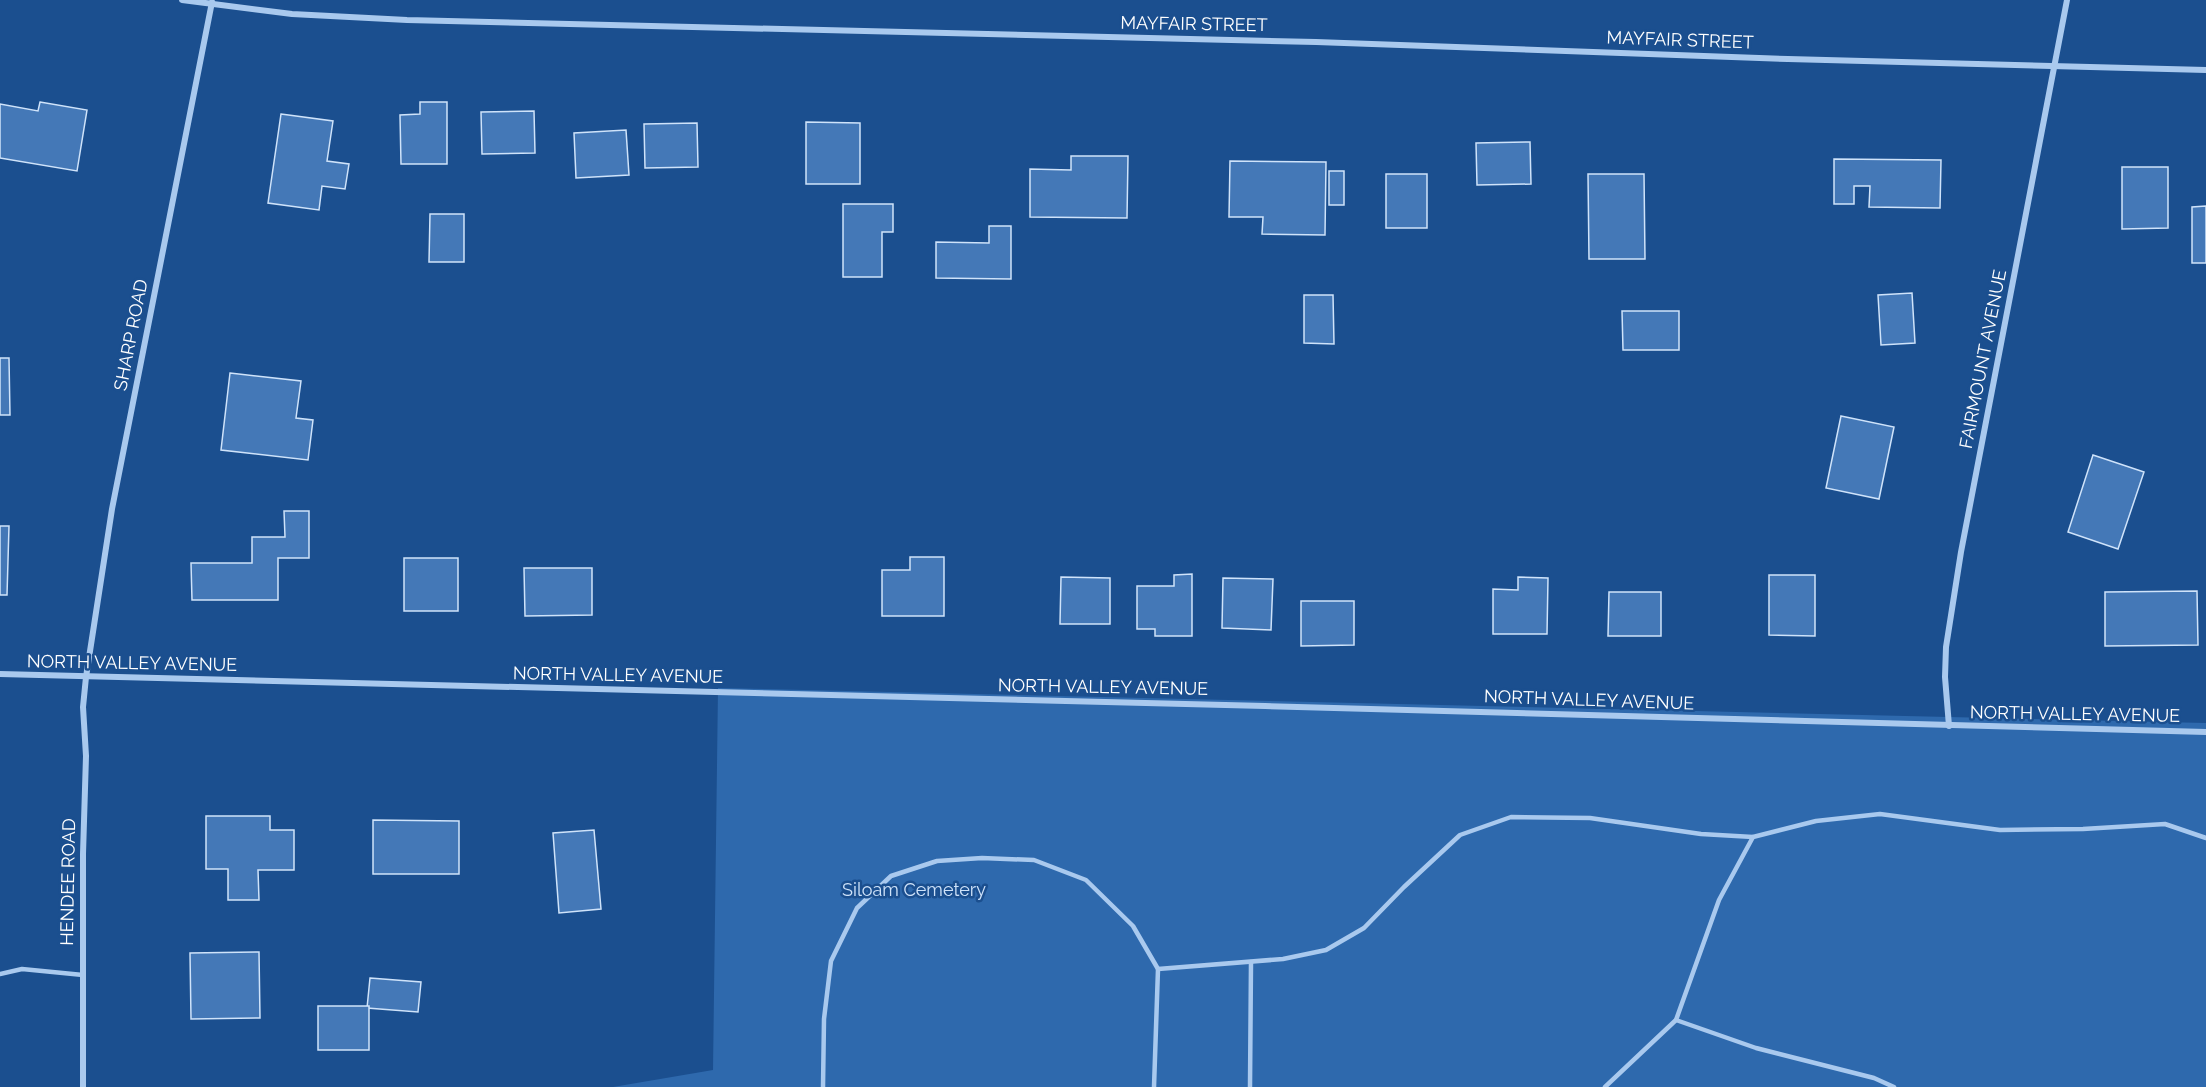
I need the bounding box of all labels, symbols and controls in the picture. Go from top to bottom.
street label: MAYFAIR STREET [1120,12,1268,35]
street label: MAYFAIR STREET [1606,26,1754,53]
street label: FAIRMOUNT AVENUE [1955,268,2010,450]
street label: SHARP ROAD [109,277,152,393]
street label: NORTH VALLEY AVENUE [27,650,237,675]
street label: NORTH VALLEY AVENUE [513,662,723,687]
street label: NORTH VALLEY AVENUE [998,674,1208,699]
street label: NORTH VALLEY AVENUE [1484,685,1695,714]
street label: NORTH VALLEY AVENUE [1970,701,2180,726]
street label: HENDEE ROAD [56,818,79,946]
park label: Siloam Cemetery [842,879,986,900]

